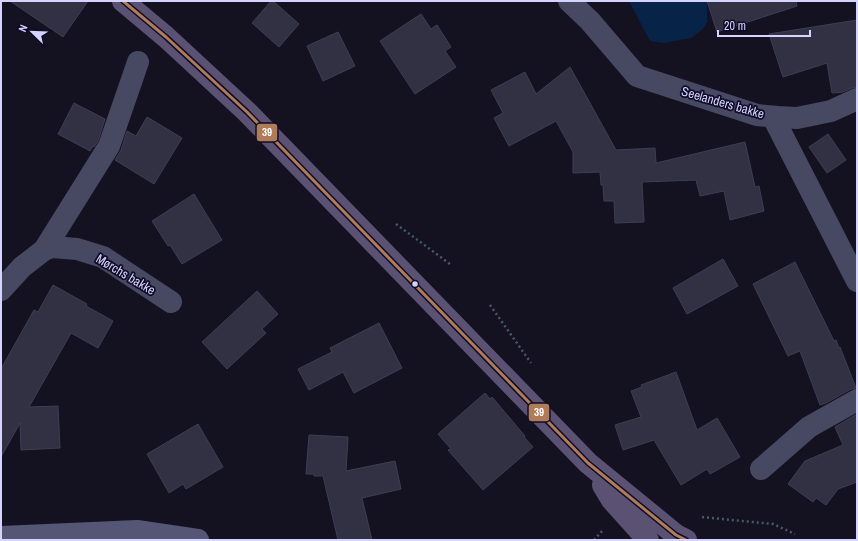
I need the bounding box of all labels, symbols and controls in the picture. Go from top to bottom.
north arrow [12,12,52,52]
scale bar [718,12,810,38]
text: 20 m [724,18,746,34]
text: N [15,22,31,34]
street label: Seelanders bakke [680,83,766,122]
line badge: 39 [256,123,278,142]
text: 39 [262,125,272,139]
street label: Mørchs bakke [93,250,159,299]
unlabelled marker [410,279,420,289]
line badge: 39 [528,403,550,422]
text: 39 [534,405,544,419]

